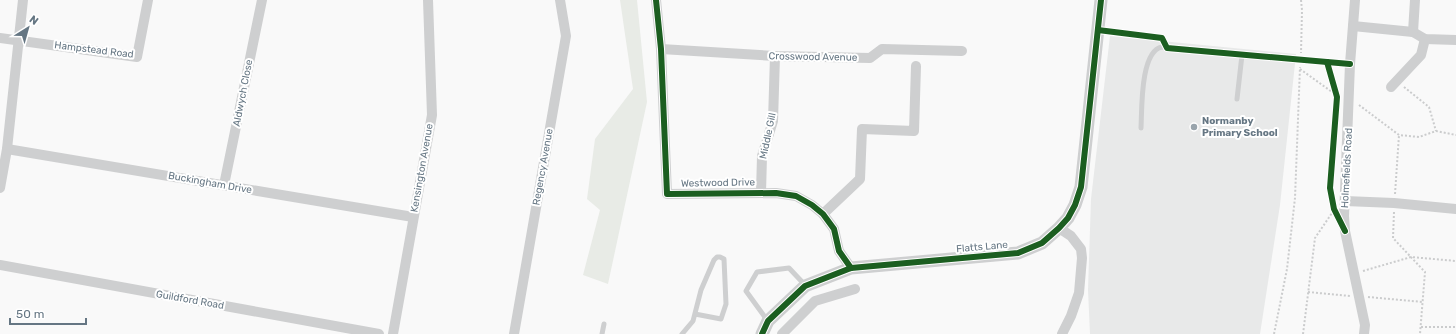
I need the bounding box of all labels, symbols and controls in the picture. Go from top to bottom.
north arrow [8,8,48,48]
text: N [27,13,41,28]
street label: Hampstead Road [54,39,134,61]
street label: Crosswood Avenue [769,50,858,64]
street label: Aldwych Close [231,58,255,128]
street label: Middle Gill [757,112,779,160]
place label: Normanby Primary School [1202,115,1278,139]
street label: Kensington Avenue [408,122,436,213]
marker: Normanby Primary School [1189,122,1199,132]
street label: Regency Avenue [530,127,556,206]
street label: Holmefields Road [1339,127,1355,209]
street label: Buckingham Drive [167,170,253,196]
street label: Westwood Drive [681,176,756,190]
street label: Flatts Lane [956,239,1009,255]
street label: Guildford Road [155,288,225,312]
scale bar [10,300,86,326]
text: 50 m [16,307,44,321]

